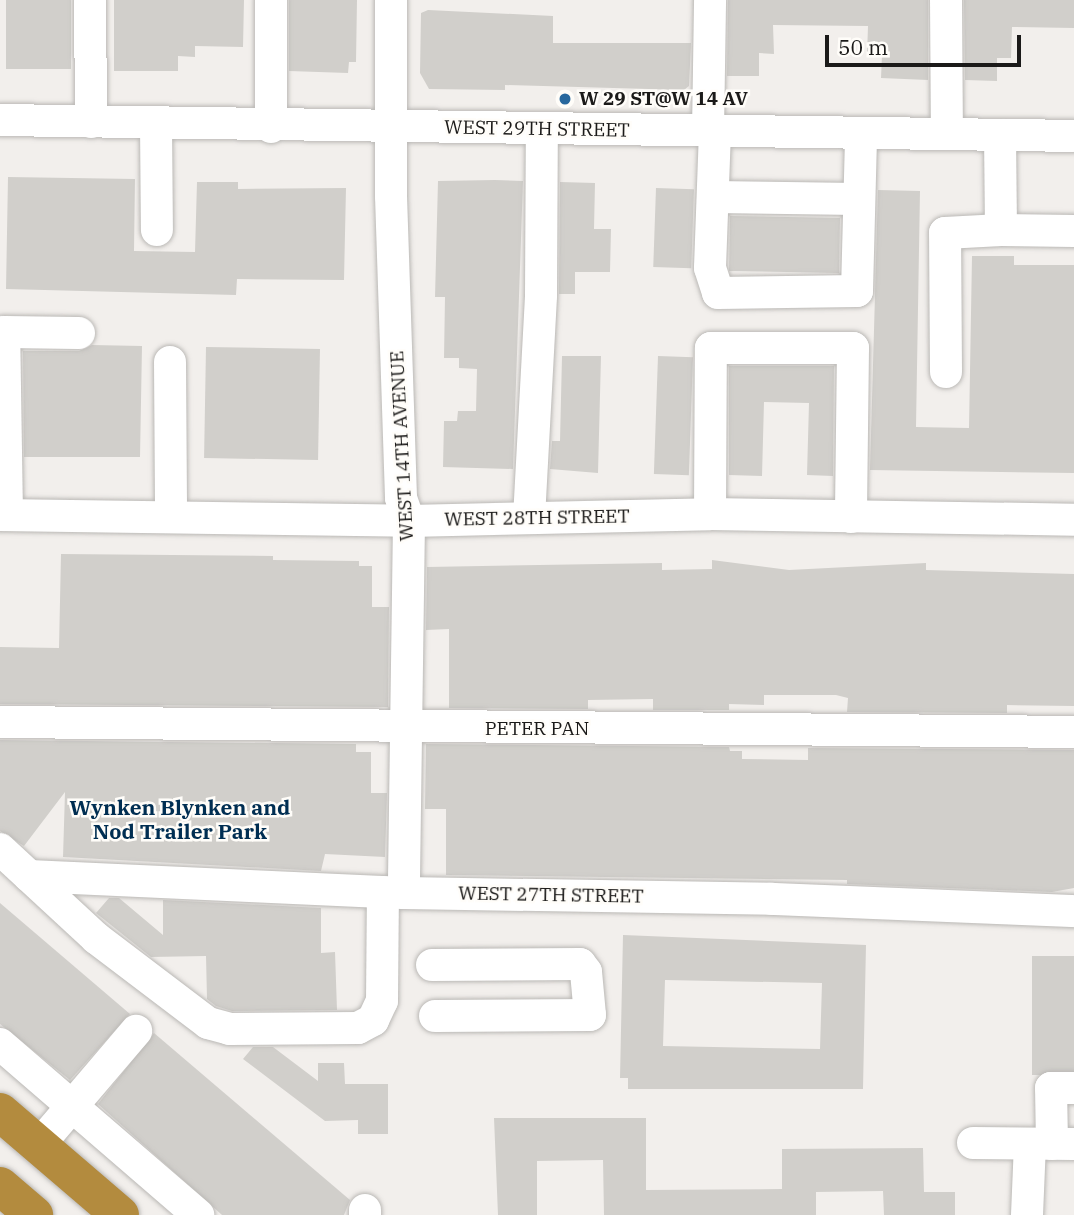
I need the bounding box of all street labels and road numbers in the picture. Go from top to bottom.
street label: WEST 29TH STREET [444,116,630,142]
street label: WEST 14TH AVENUE [386,350,418,542]
street label: WEST 28TH STREET [444,505,630,531]
street label: PETER PAN [485,718,589,740]
street label: WEST 27TH STREET [458,882,644,908]

